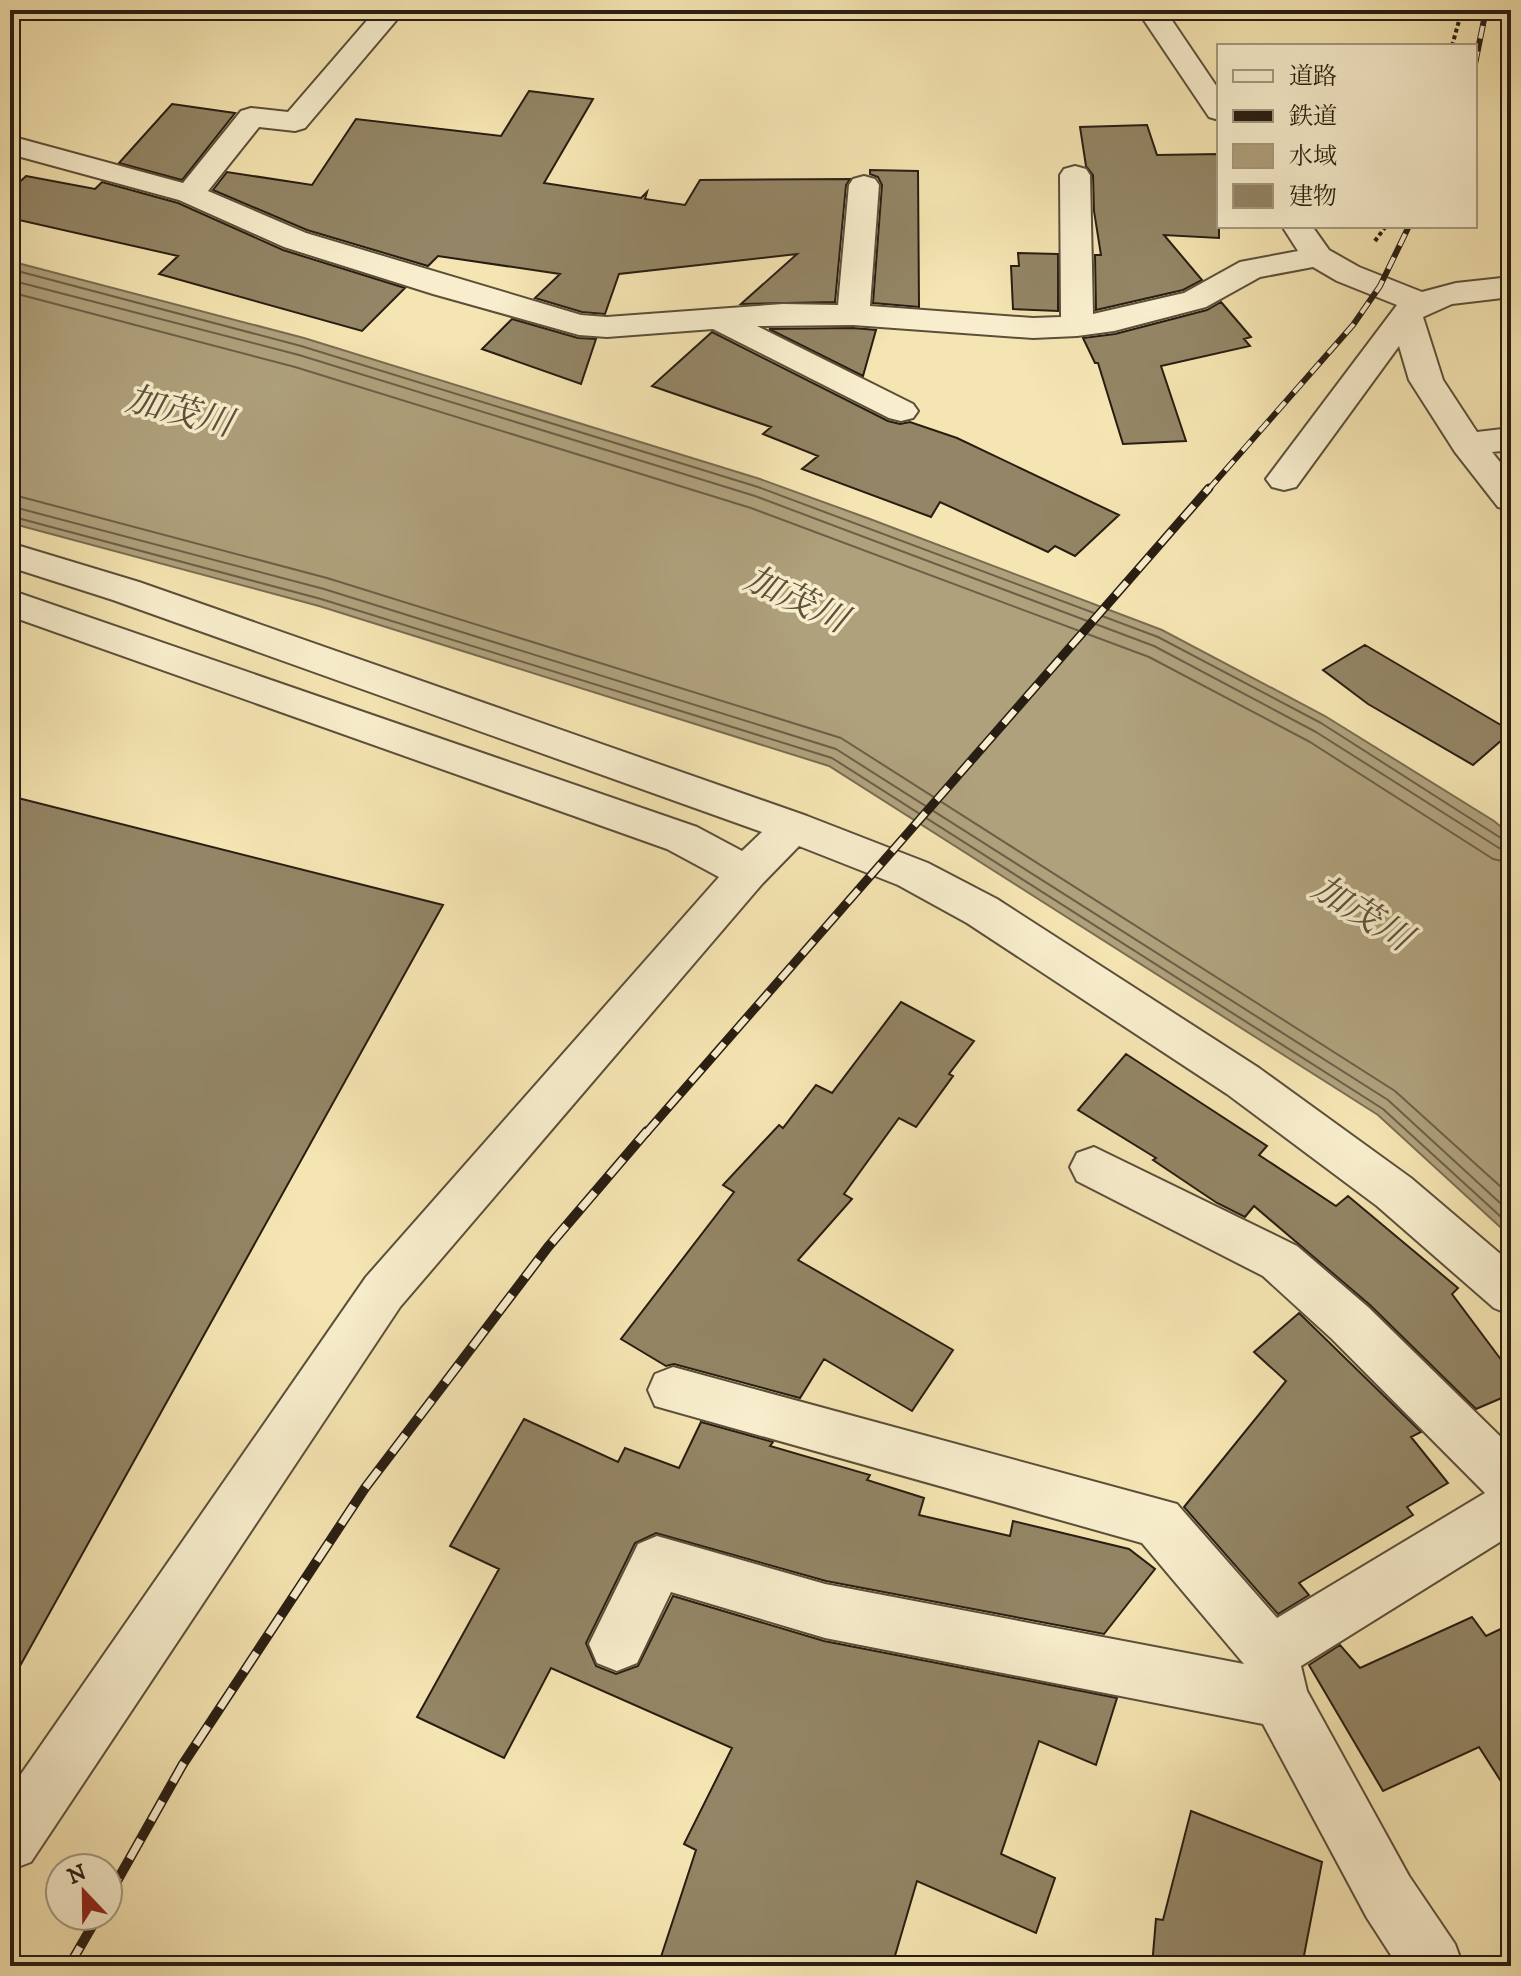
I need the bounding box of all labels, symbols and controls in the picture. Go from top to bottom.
legend [1217,44,1477,228]
text: 道路 [1289,62,1337,92]
text: 鉄道 [1289,102,1337,132]
text: 水域 [1289,142,1337,172]
text: 建物 [1289,182,1337,212]
water label: 加茂川 [122,378,241,448]
water label: 加茂川 [737,557,858,645]
water label: 加茂川 [1304,866,1423,964]
north arrow [44,1852,124,1932]
text: N [64,1859,91,1891]

